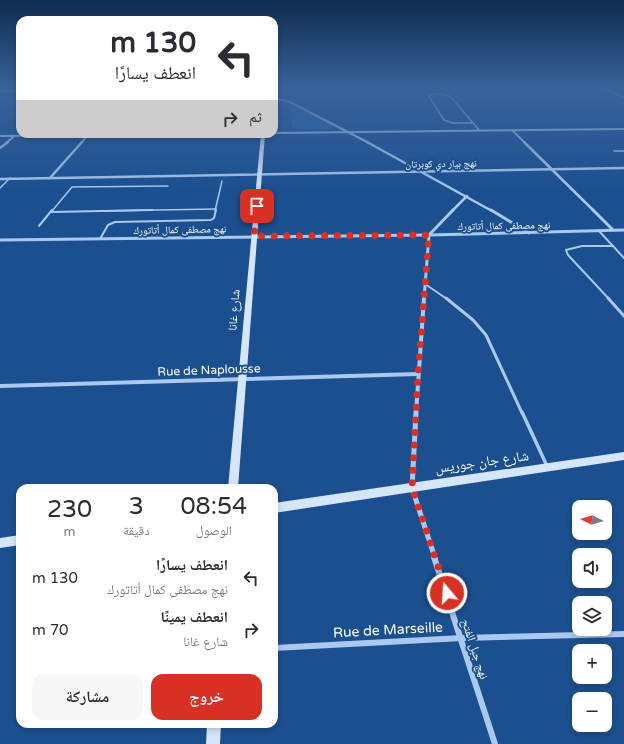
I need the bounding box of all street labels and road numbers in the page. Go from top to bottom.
street label: نهج بيار دي كوبرتان [405,157,477,172]
street label: نهج مصطفى كمال أتاتورك [457,218,551,233]
street label: نهج مصطفى كمال أتاتورك [133,222,227,237]
street label: شارع غانا [225,289,244,331]
street label: Rue de Naplousse [157,361,261,379]
street label: شارع جان جوريس [434,447,530,478]
street label: نهج جبل الفتح [458,617,491,681]
street label: Rue de Marseille [333,619,444,641]

